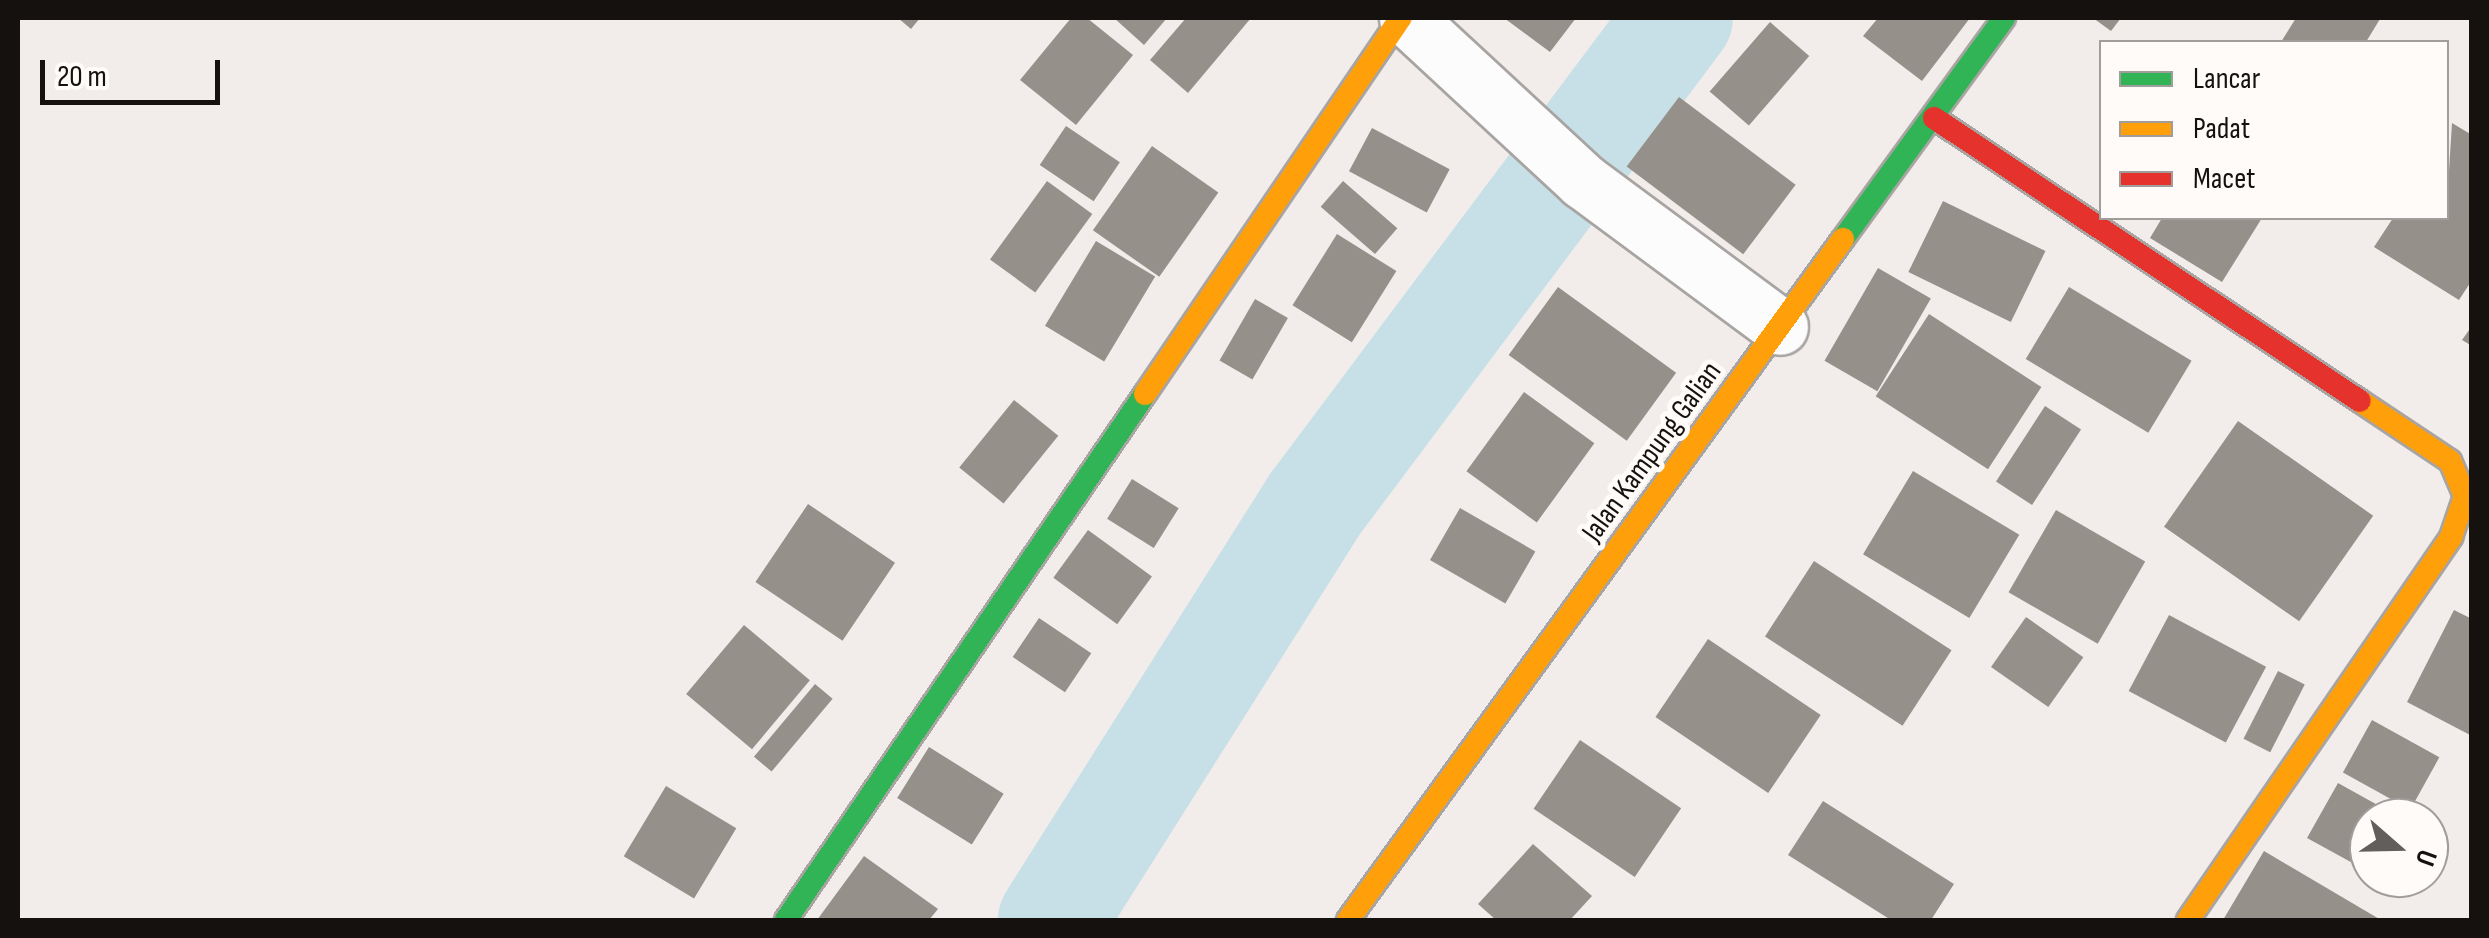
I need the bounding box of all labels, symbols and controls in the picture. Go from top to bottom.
scale bar [45,40,225,102]
legend [2099,40,2449,220]
text: 20 m [57,59,107,95]
text: Lancar [2193,61,2260,97]
text: Padat [2193,111,2250,147]
text: Macet [2193,161,2255,197]
street label: Jalan Kampung Galian [1575,355,1729,549]
north arrow [2349,798,2449,898]
text: U [2408,845,2444,870]

